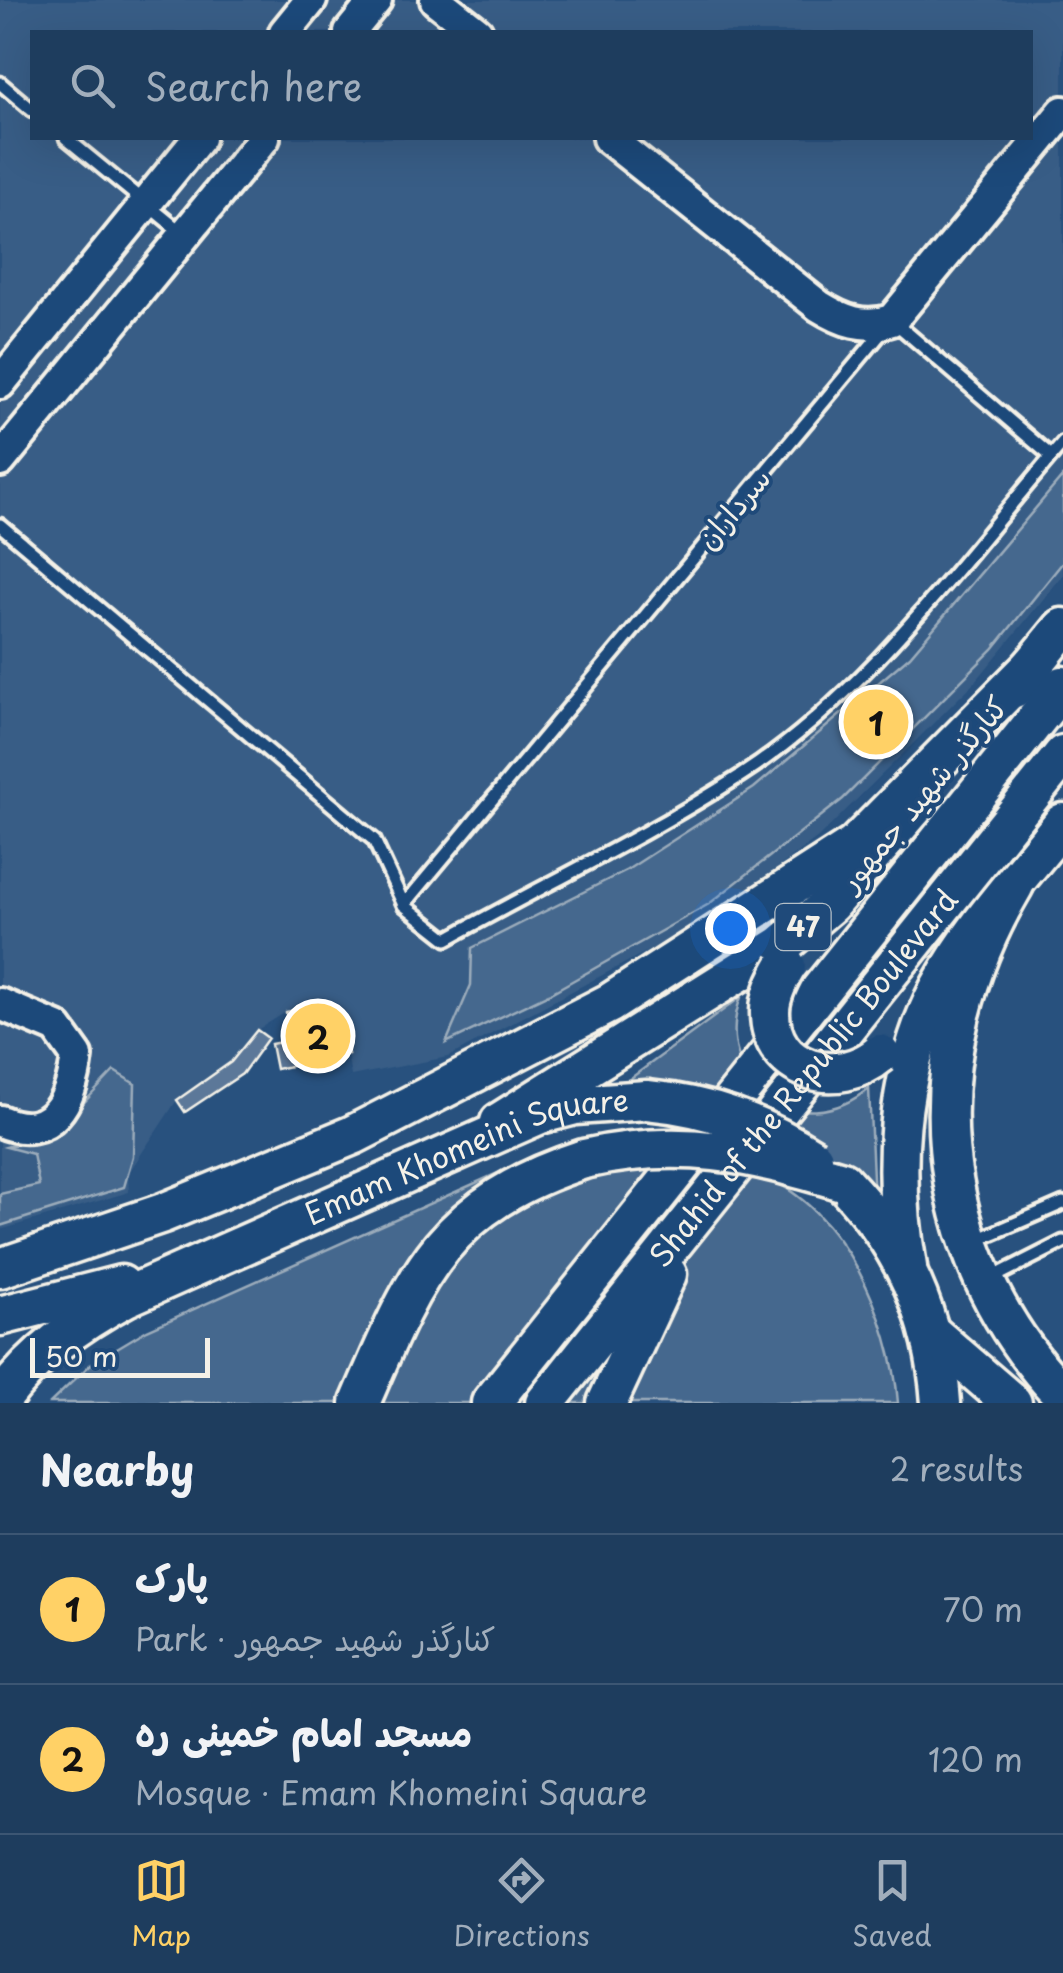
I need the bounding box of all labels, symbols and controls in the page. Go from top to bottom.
search box [30,30,1033,140]
text: Search here [145,57,362,114]
icon: search [65,58,120,113]
street label: سرداران [684,456,780,558]
pin: 1 [844,684,908,760]
street label: کنارگذر شهید جمهور [825,685,1017,902]
street label: Shahid of the Republic Boulevard [637,879,967,1276]
your location [705,903,756,954]
road number: 47 [776,904,830,950]
pin: 2 [286,998,350,1074]
street label: Emam Khomeini Square [297,1076,630,1235]
scale bar [30,1333,210,1378]
text: 50 m [45,1334,118,1377]
text: Nearby [40,1437,194,1500]
text: 2 results [890,1444,1023,1492]
text: پارک [135,1549,208,1606]
text: 1 [65,1585,80,1633]
text: 70 m [943,1585,1023,1633]
text: Park · کنارگذر شهید جمهور [135,1614,495,1662]
text: مسجد امام خمینی ره [135,1703,472,1760]
text: 2 [61,1735,84,1783]
text: 120 m [928,1735,1023,1783]
text: Mosque · Emam Khomeini Square [135,1768,647,1816]
tab: Map [131,1853,191,1956]
tab: Directions [454,1853,590,1956]
tab: Saved [852,1853,932,1956]

